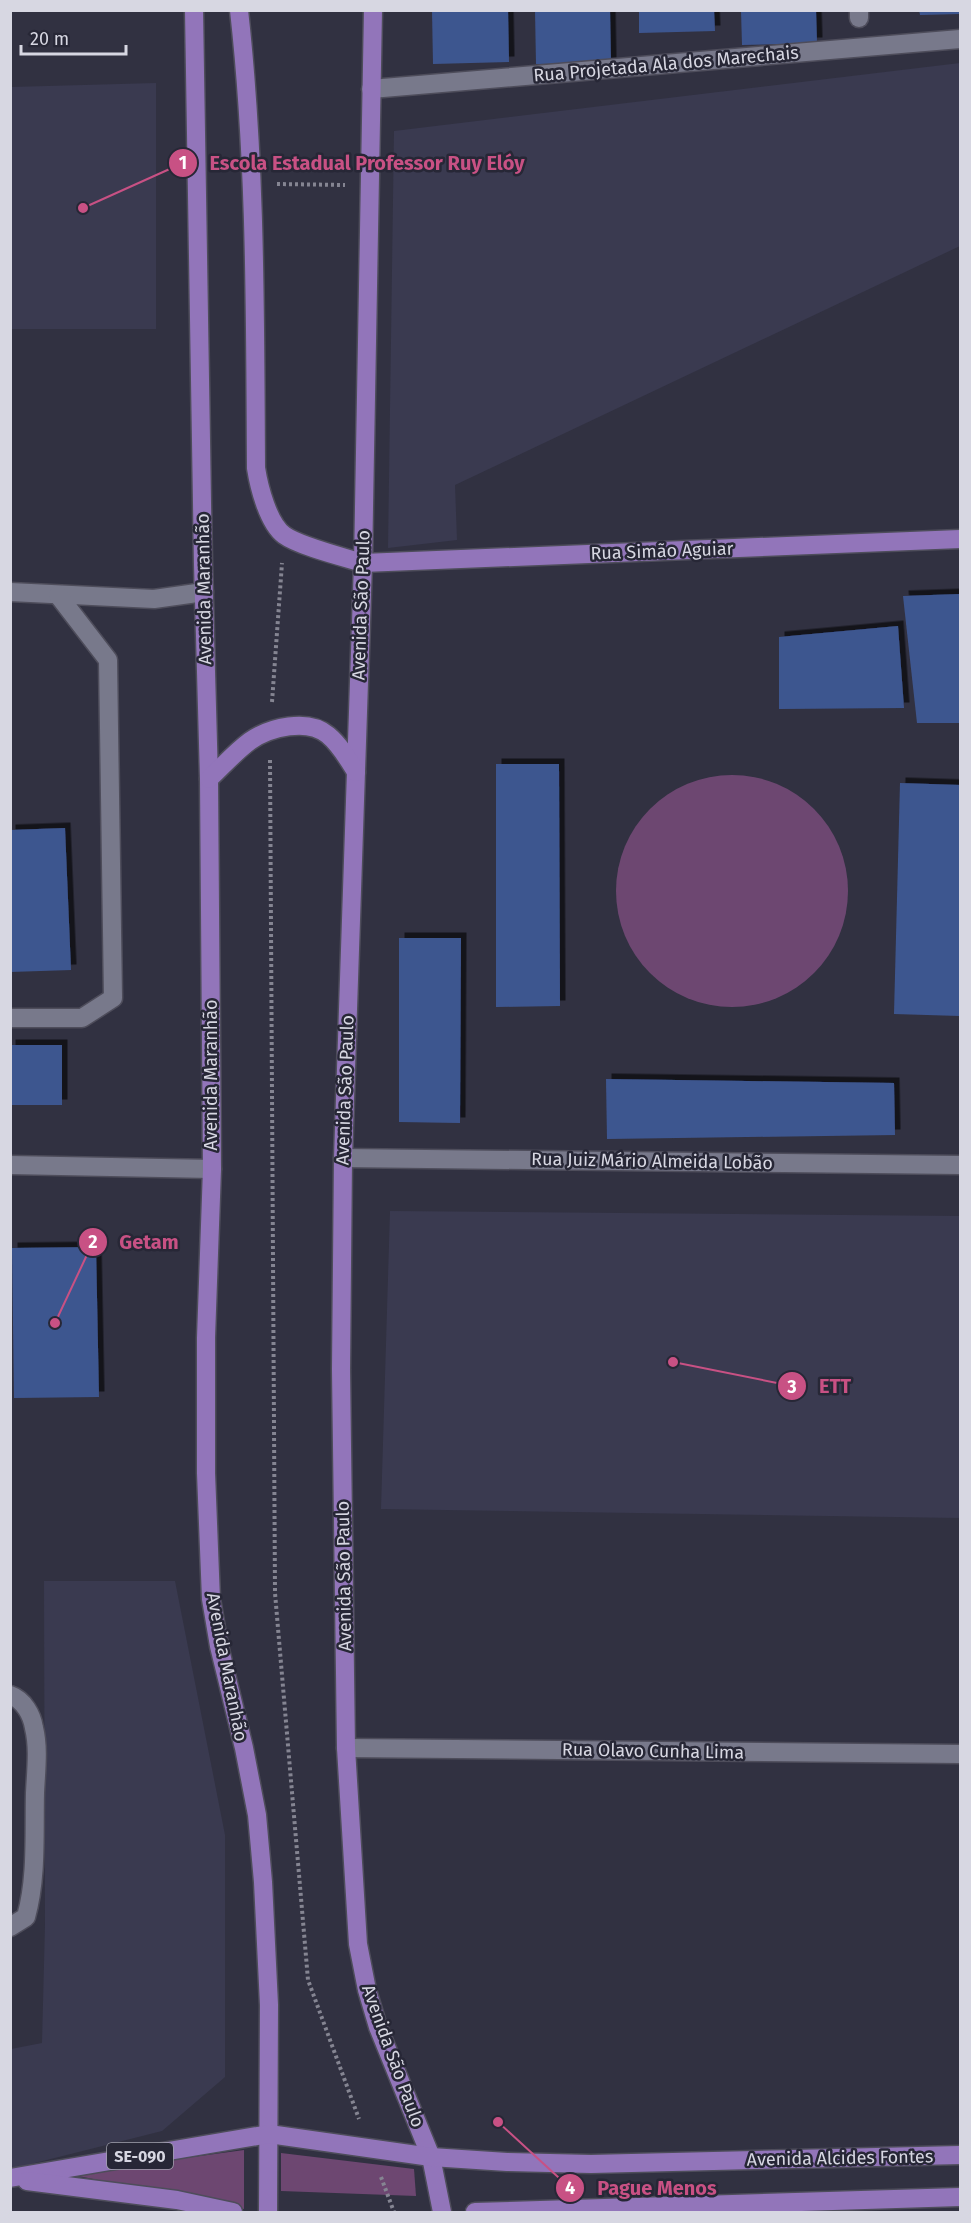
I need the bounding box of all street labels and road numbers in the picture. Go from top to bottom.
street label: Rua Projetada Ala dos Marechais [532,41,800,87]
street label: Avenida Maranhão [192,513,216,665]
street label: Avenida São Paulo [347,530,375,680]
street label: Rua Simão Aguiar [590,538,734,564]
street label: Avenida Maranhão [200,999,222,1151]
street label: Avenida São Paulo [331,1015,359,1165]
street label: Rua Juiz Mário Almeida Lobão [531,1148,773,1174]
street label: Avenida São Paulo [332,1501,356,1651]
street label: Avenida Maranhão [202,1591,252,1743]
street label: Rua Olavo Cunha Lima [562,1738,744,1764]
street label: Avenida São Paulo [357,1982,429,2130]
road number: SE-090 [107,2143,173,2169]
street label: Avenida Alcides Fontes [747,2145,933,2171]

